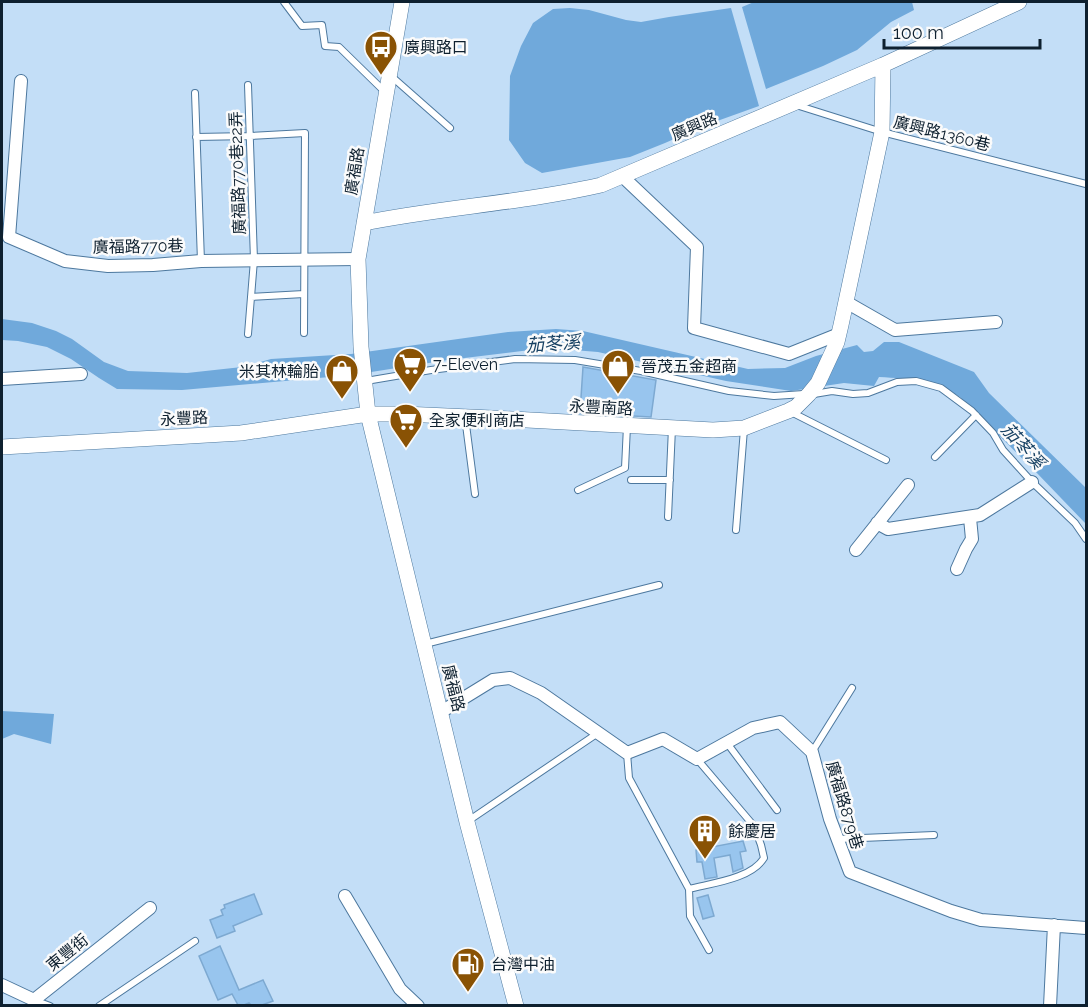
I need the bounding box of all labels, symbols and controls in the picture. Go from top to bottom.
scale bar [884,12,1040,50]
text: 100 m [893,22,944,43]
bus stop icon: 廣興路口 [363,29,399,76]
place label: 廣興路口 [404,38,468,57]
street label: 廣興路 [668,108,720,145]
street label: 廣福路770巷22弄 [226,111,249,235]
street label: 廣興路1360巷 [892,112,992,155]
street label: 廣福路 [341,146,368,196]
street label: 廣福路770巷 [92,236,184,257]
water label: 茄苳溪 [525,331,584,356]
supermarket icon: 7-Eleven [392,346,428,393]
shop icon: 晉茂五金超商 [600,348,636,395]
shop icon: 米其林輪胎 [324,353,360,400]
place label: 7-Eleven [433,355,498,374]
place label: 晉茂五金超商 [641,357,737,376]
place label: 米其林輪胎 [239,362,319,381]
street label: 永豐南路 [569,396,633,419]
supermarket icon: 全家便利商店 [388,402,424,449]
street label: 永豐路 [160,408,208,429]
place label: 全家便利商店 [429,411,525,430]
water label: 茄苳溪 [998,419,1051,475]
street label: 廣福路 [438,663,469,714]
street label: 廣福路879巷 [822,759,867,852]
building icon: 餘慶居 [687,813,723,860]
place label: 餘慶居 [728,822,776,841]
street label: 東豐街 [43,930,92,975]
fuel station icon: 台灣中油 [450,946,486,993]
place label: 台灣中油 [491,955,555,974]

